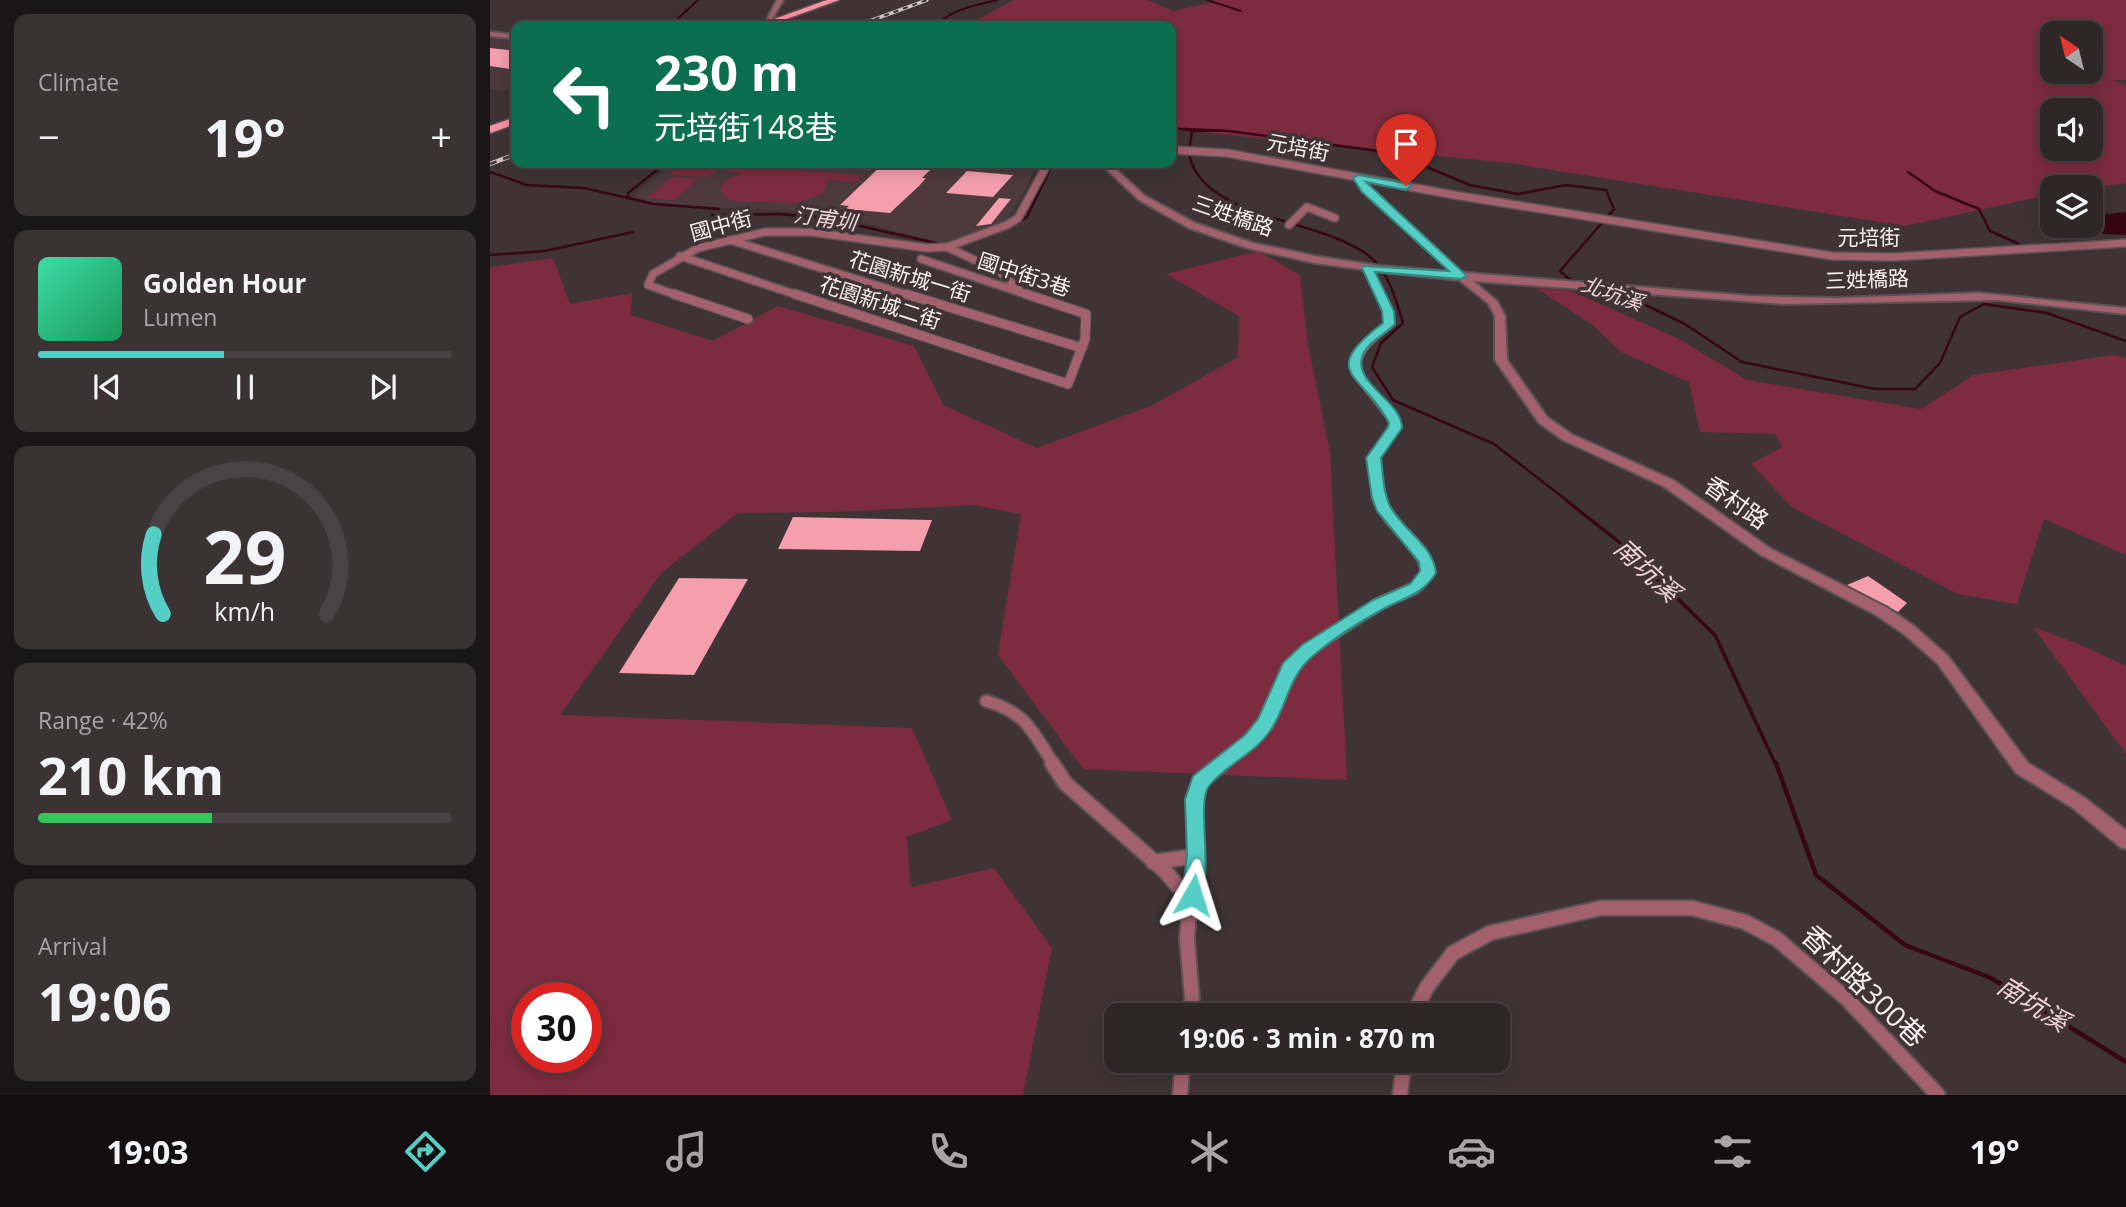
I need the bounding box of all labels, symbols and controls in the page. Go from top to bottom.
north arrow [2040,21,2104,84]
map controls [2040,21,2103,238]
text: 230 m [654,39,799,105]
icon: left [539,49,630,140]
text: Climate [38,66,119,98]
button: sound [2040,98,2103,161]
text: 19° [204,101,286,172]
text: 元培街148巷 [654,105,837,148]
text: − [38,110,60,162]
text: + [430,110,452,162]
pin [1376,114,1436,186]
icon: arrive [1387,125,1425,163]
street label: 元培街 [1265,127,1332,167]
button: layers [2040,175,2103,238]
street label: 三姓橋路 [1189,188,1278,242]
water label: 汀甫圳 [792,200,861,237]
street label: 國中街 [687,203,755,247]
street label: 元培街 [1838,223,1901,251]
street label: 花園新城一街 [846,244,975,308]
street label: 國中街3巷 [974,246,1074,302]
street label: 三姓橋路 [1825,264,1909,294]
text: Golden Hour [143,265,306,301]
street label: 花園新城二街 [816,269,945,335]
water label: 北坑溪 [1578,270,1650,318]
text: Lumen [143,301,217,333]
icon: previous [88,368,126,406]
icon: pause [226,368,264,406]
icon: next [364,368,402,406]
street label: 香村路 [1698,468,1776,536]
text: 29 [203,506,287,605]
water label: 南坑溪 [1607,530,1691,612]
text: km/h [215,593,275,627]
text: Range · 42% [38,704,168,736]
text: 210 km [38,739,224,810]
position arrow [1156,858,1230,932]
street label: 香村路300巷 [1794,916,1935,1055]
text: Arrival [38,930,107,962]
text: 19:06 [38,965,172,1036]
water label: 南坑溪 [1991,967,2080,1041]
speed limit sign: 30 [511,982,602,1073]
text: 19:06 · 3 min · 870 m [1178,1020,1436,1056]
icon: directions [401,1127,450,1176]
icon: music [662,1127,711,1176]
icon: phone [924,1127,973,1176]
icon: climate [1185,1127,1234,1176]
icon: car [1447,1127,1496,1176]
icon: filters [1708,1127,1757,1176]
text: 19:03 [106,1130,189,1173]
text: 19° [1969,1130,2020,1173]

